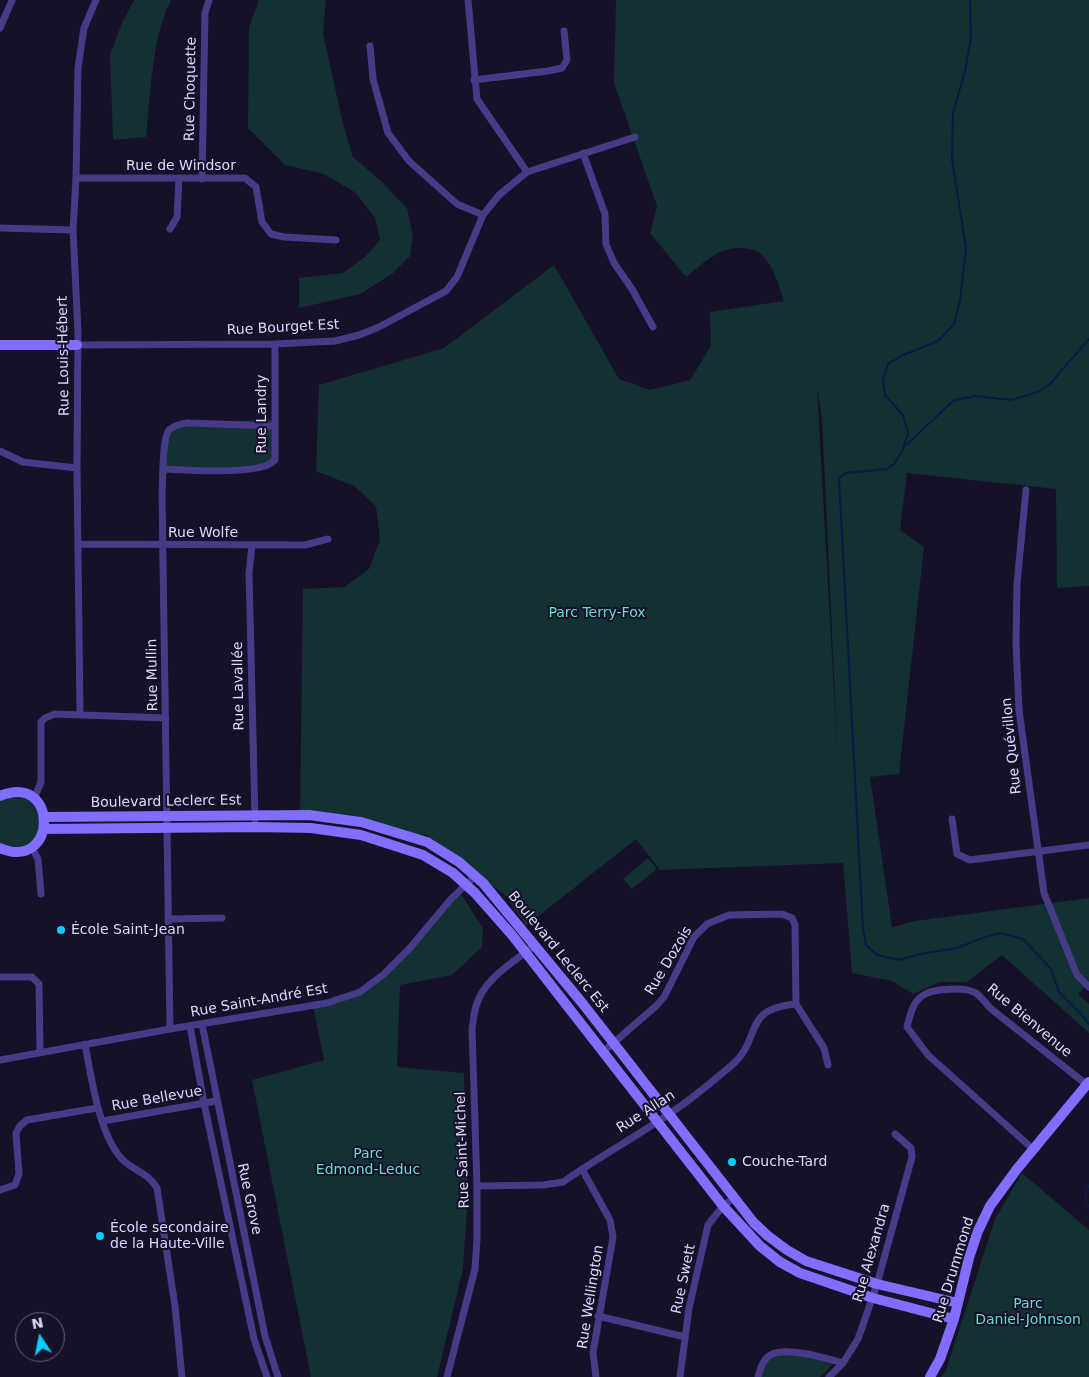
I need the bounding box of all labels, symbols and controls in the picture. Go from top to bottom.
street label: Rue Choquette [182,37,200,141]
street label: Rue de Windsor [126,158,236,174]
street label: Rue Louis-Hébert [55,296,73,416]
street label: Rue Bourget Est [226,317,340,339]
street label: Rue Landry [254,374,270,454]
street label: Rue Wolfe [168,525,238,541]
park label: Parc Terry-Fox [548,605,646,621]
street label: Rue Mullin [144,639,162,711]
street label: Rue Lavallée [230,641,248,731]
street label: Rue Quévillon [999,697,1025,795]
street label: Boulevard Leclerc Est [90,792,242,812]
street label: Boulevard Leclerc Est [504,888,612,1016]
place label: École Saint-Jean [71,922,185,938]
street label: Rue Dozois [642,923,696,999]
marker: École Saint-Jean [55,924,67,936]
street label: Rue Saint-André Est [189,981,329,1021]
street label: Rue Bienvenue [983,981,1075,1061]
street label: Rue Bellevue [111,1083,203,1115]
street label: Rue Allan [614,1087,678,1137]
street label: Rue Saint-Michel [453,1091,473,1209]
park label: Parc Edmond-Leduc [316,1146,420,1178]
place label: Couche-Tard [742,1154,827,1170]
marker: Couche-Tard [726,1156,738,1168]
street label: Rue Grove [233,1162,265,1236]
street label: Rue Alexandra [850,1202,894,1304]
street label: Rue Drummond [930,1215,978,1325]
place label: École secondaire de la Haute-Ville [110,1220,229,1252]
marker: École secondaire de la Haute-Ville [94,1230,106,1242]
street label: Rue Swett [668,1243,700,1315]
street label: Rue Wellington [574,1244,608,1350]
park label: Parc Daniel-Johnson [975,1296,1081,1328]
north arrow [15,1312,65,1362]
text: N [30,1314,45,1332]

